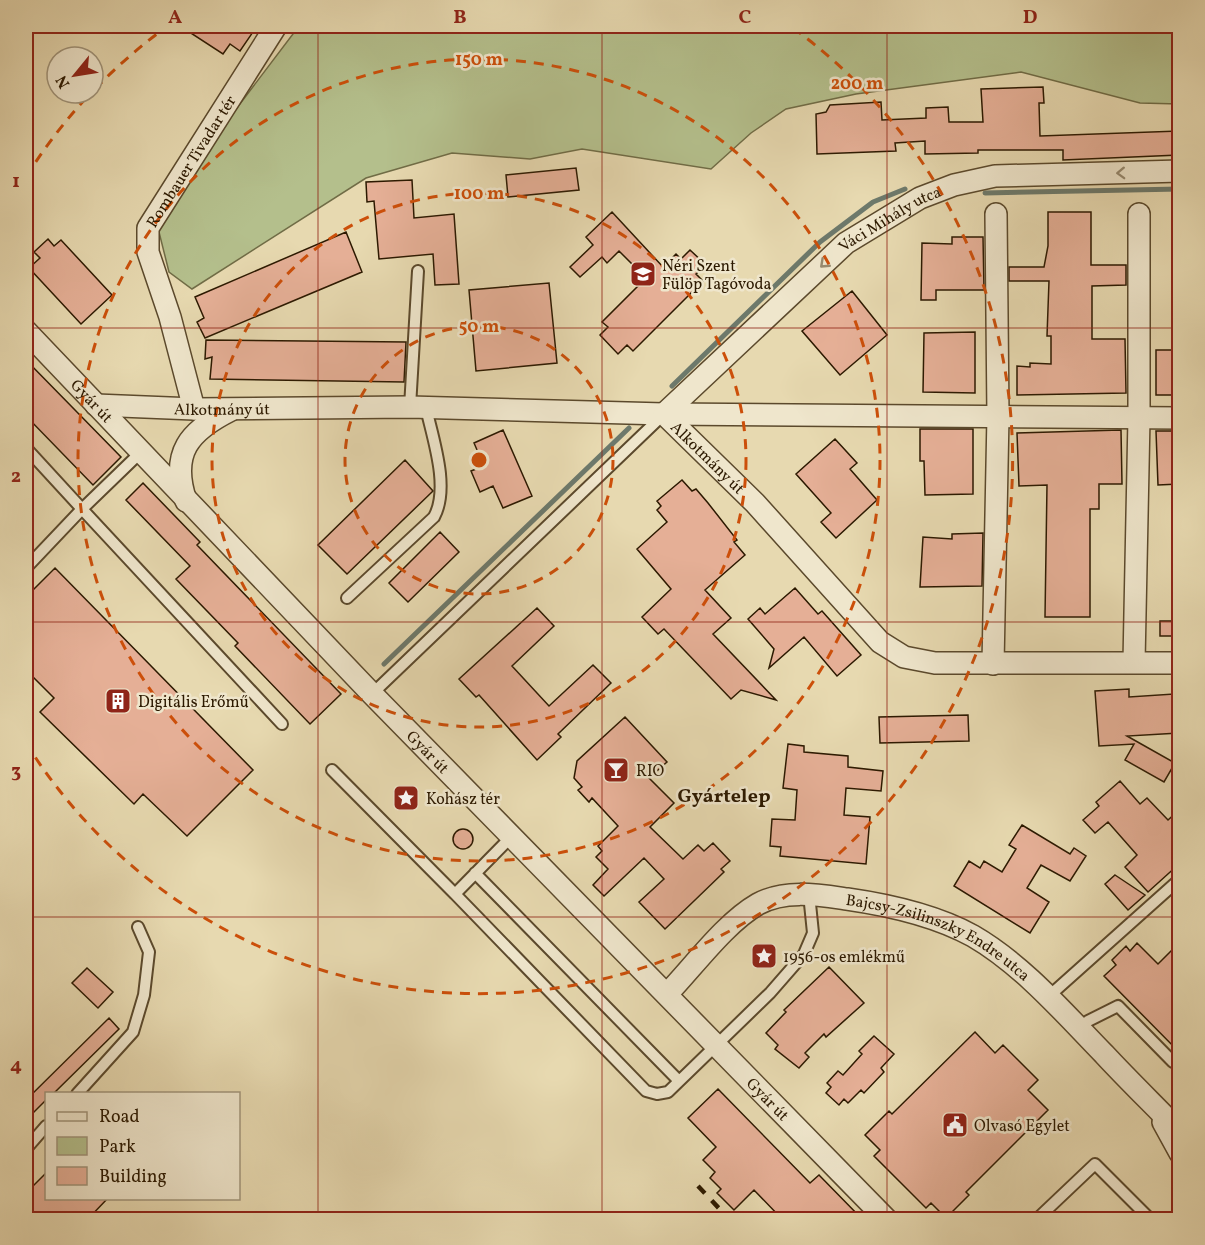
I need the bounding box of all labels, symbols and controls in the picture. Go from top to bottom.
text: A [168,4,182,32]
text: B [453,4,467,32]
text: C [739,4,752,32]
text: D [1023,4,1037,32]
north arrow [45,45,105,105]
text: 150 m [455,48,503,73]
text: N [51,71,76,92]
text: 200 m [831,72,883,97]
street label: Rombauer Tivadar tér [142,91,242,232]
one-way arrow [1117,166,1126,179]
text: 1 [12,168,20,196]
text: 100 m [454,182,504,207]
street label: Váci Mihály utca [834,182,945,258]
place label: Néri Szent Fülöp Tagóvoda [662,256,772,296]
one-way arrow [821,256,832,267]
school or university icon: Néri Szent Fülöp Tagóvoda [628,259,658,289]
text: 50 m [459,315,499,340]
street label: Gyár út [65,375,117,429]
street label: Alkotmány út [174,399,270,422]
street label: Alkotmány út [665,417,749,500]
centre of rings [469,450,489,470]
text: 2 [11,463,21,491]
building icon: Digitális Erőmű [103,686,133,716]
place label: Digitális Erőmű [138,692,249,714]
street label: Gyár út [401,726,454,780]
bar icon: RIO [601,755,631,785]
text: 3 [11,758,21,786]
place label: RIO [636,761,665,783]
place icon: Kohász tér [391,783,421,813]
district label: Gyártelep [678,783,771,811]
place label: Kohász tér [426,789,500,811]
street label: Bajcsy-Zsilinszky Endre utca [844,890,1034,987]
place icon: 1956-os emlékmű [749,941,779,971]
place label: 1956-os emlékmű [783,947,905,969]
text: 4 [10,1052,22,1080]
street label: Gyár út [741,1074,794,1127]
legend [45,1092,240,1200]
text: Road [99,1105,140,1130]
public building icon: Olvasó Egylet [940,1110,970,1140]
place label: Olvasó Egylet [974,1116,1070,1138]
text: Park [99,1135,136,1160]
text: Building [99,1165,167,1190]

